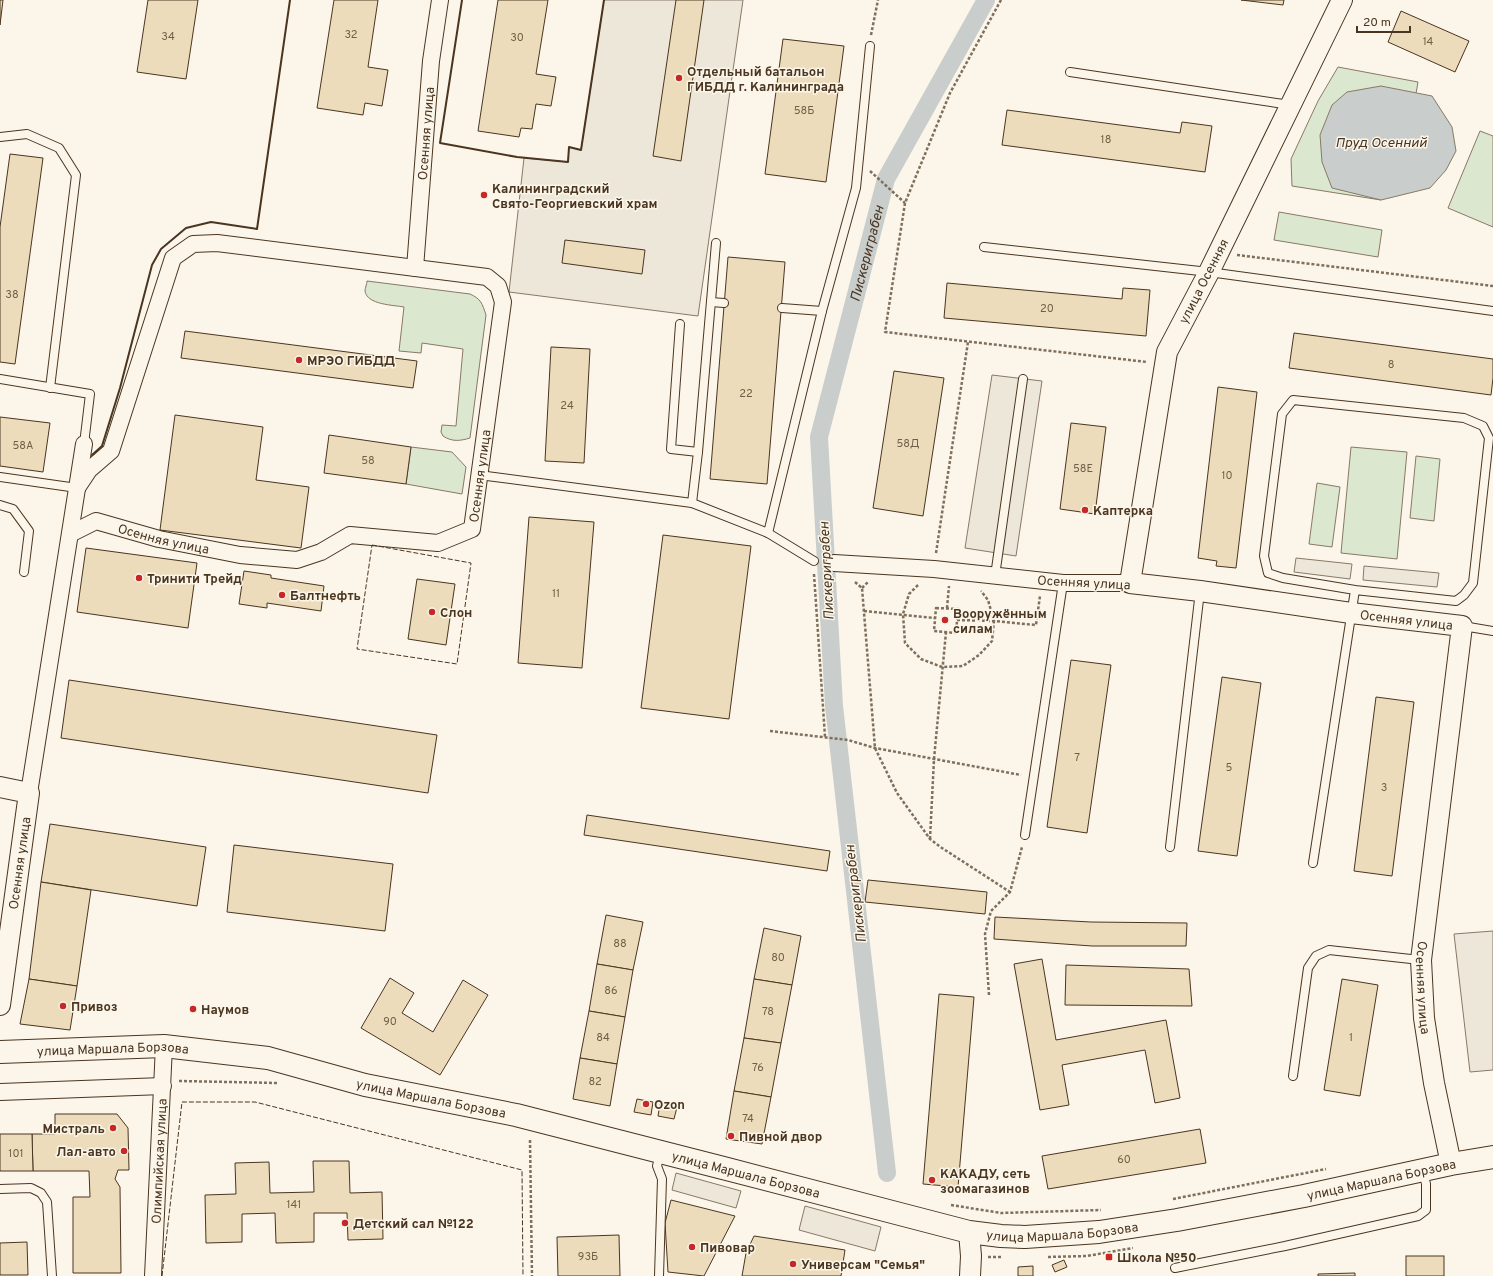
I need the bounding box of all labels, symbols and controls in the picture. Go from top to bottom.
scale bar [1357,8,1410,34]
text: 20 m [1363,15,1391,31]
house number: 32 [344,28,358,42]
house number: 34 [161,30,175,44]
house number: 30 [510,31,524,45]
house number: 14 [1423,35,1434,49]
place label: Отдельный батальон ГИБДД г. Калининграда [687,65,844,96]
marker: Отдельный батальон ГИБДД г. Калининграда [674,73,684,83]
street label: Осенняя улица [416,86,439,181]
house number: 58Б [794,104,814,118]
house number: 18 [1101,133,1111,147]
water label: Пруд Осенний [1335,135,1428,152]
place label: Калининградский Свято-Георгиевский храм [492,182,658,213]
marker: Калининградский Свято-Георгиевский храм [479,190,489,200]
water label: Пискериграбен [847,203,889,304]
street label: улица Осенняя [1176,237,1233,327]
house number: 38 [5,288,19,302]
house number: 20 [1040,302,1054,316]
place label: МРЭО ГИБДД [307,354,395,370]
marker: МРЭО ГИБДД [294,355,304,365]
house number: 8 [1388,358,1394,372]
house number: 22 [739,387,753,401]
house number: 24 [560,399,574,413]
street label: Осенняя улица [467,429,495,524]
house number: 58Д [896,437,920,451]
house number: 58А [13,439,33,453]
house number: 58 [361,454,375,468]
house number: 58Е [1073,462,1093,476]
house number: 10 [1221,469,1233,483]
place label: Каптерка [1093,504,1153,520]
marker: Каптерка [1080,505,1090,515]
water label: Пискериграбен [816,520,839,621]
street label: Осенняя улица [116,522,210,559]
place label: Тринити Трейд [147,572,242,588]
marker: Тринити Трейд [134,573,144,583]
street label: Осенняя улица [1037,574,1131,594]
house number: 11 [552,587,560,601]
place label: Балтнефть [290,589,361,605]
marker: Балтнефть [277,590,287,600]
place label: Слон [440,606,472,622]
marker: Слон [427,607,437,617]
place label: Вооружённым силам [953,607,1047,638]
street label: Осенняя улица [1359,608,1454,635]
marker: Вооружённым силам [940,615,950,625]
house number: 7 [1074,751,1080,765]
house number: 5 [1226,761,1233,775]
house number: 3 [1381,781,1387,795]
street label: Осенняя улица [7,816,35,911]
water label: Пискериграбен [842,843,871,944]
house number: 88 [613,937,627,951]
street label: Осенняя улица [1411,940,1432,1036]
house number: 80 [771,951,785,965]
house number: 86 [604,984,618,998]
place label: Привоз [71,1000,118,1016]
marker: Привоз [58,1001,68,1011]
place label: Наумов [201,1003,249,1019]
marker: Наумов [188,1004,198,1014]
house number: 78 [762,1005,774,1019]
house number: 90 [383,1015,397,1029]
house number: 84 [596,1031,610,1045]
house number: 1 [1349,1031,1353,1045]
street label: улица Маршала Борзова [37,1040,190,1061]
house number: 76 [752,1061,764,1075]
house number: 82 [588,1075,602,1089]
street label: улица Маршала Борзова [354,1077,507,1123]
street label: Олимпийская улица [150,1098,171,1224]
place label: Ozon [654,1098,685,1114]
marker: Ozon [641,1099,651,1109]
house number: 74 [742,1112,754,1126]
place label: Мистраль [43,1122,105,1138]
marker: Мистраль [108,1123,118,1133]
place label: Пивной двор [739,1130,822,1146]
marker: Пивной двор [726,1131,736,1141]
place label: Лал-авто [56,1145,116,1161]
marker: Лал-авто [119,1146,129,1156]
house number: 101 [8,1147,24,1161]
street label: улица Маршала Борзова [670,1149,821,1203]
house number: 60 [1117,1153,1131,1167]
street label: улица Маршала Борзова [1306,1157,1457,1205]
place label: КАКАДУ, сеть зоомагазинов [940,1167,1030,1198]
marker: КАКАДУ, сеть зоомагазинов [927,1175,937,1185]
house number: 141 [287,1198,301,1212]
place label: Детский сал №122 [353,1217,474,1233]
marker: Детский сал №122 [340,1218,350,1228]
street label: улица Маршала Борзова [985,1220,1140,1247]
place label: Пивовар [700,1241,755,1257]
marker: Пивовар [687,1242,697,1252]
house number: 93Б [578,1250,598,1264]
place label: Школа №50 [1117,1251,1197,1267]
marker: Школа №50 [1104,1252,1114,1262]
place label: Универсам "Семья" [801,1258,925,1274]
marker: Универсам "Семья" [788,1259,798,1269]

